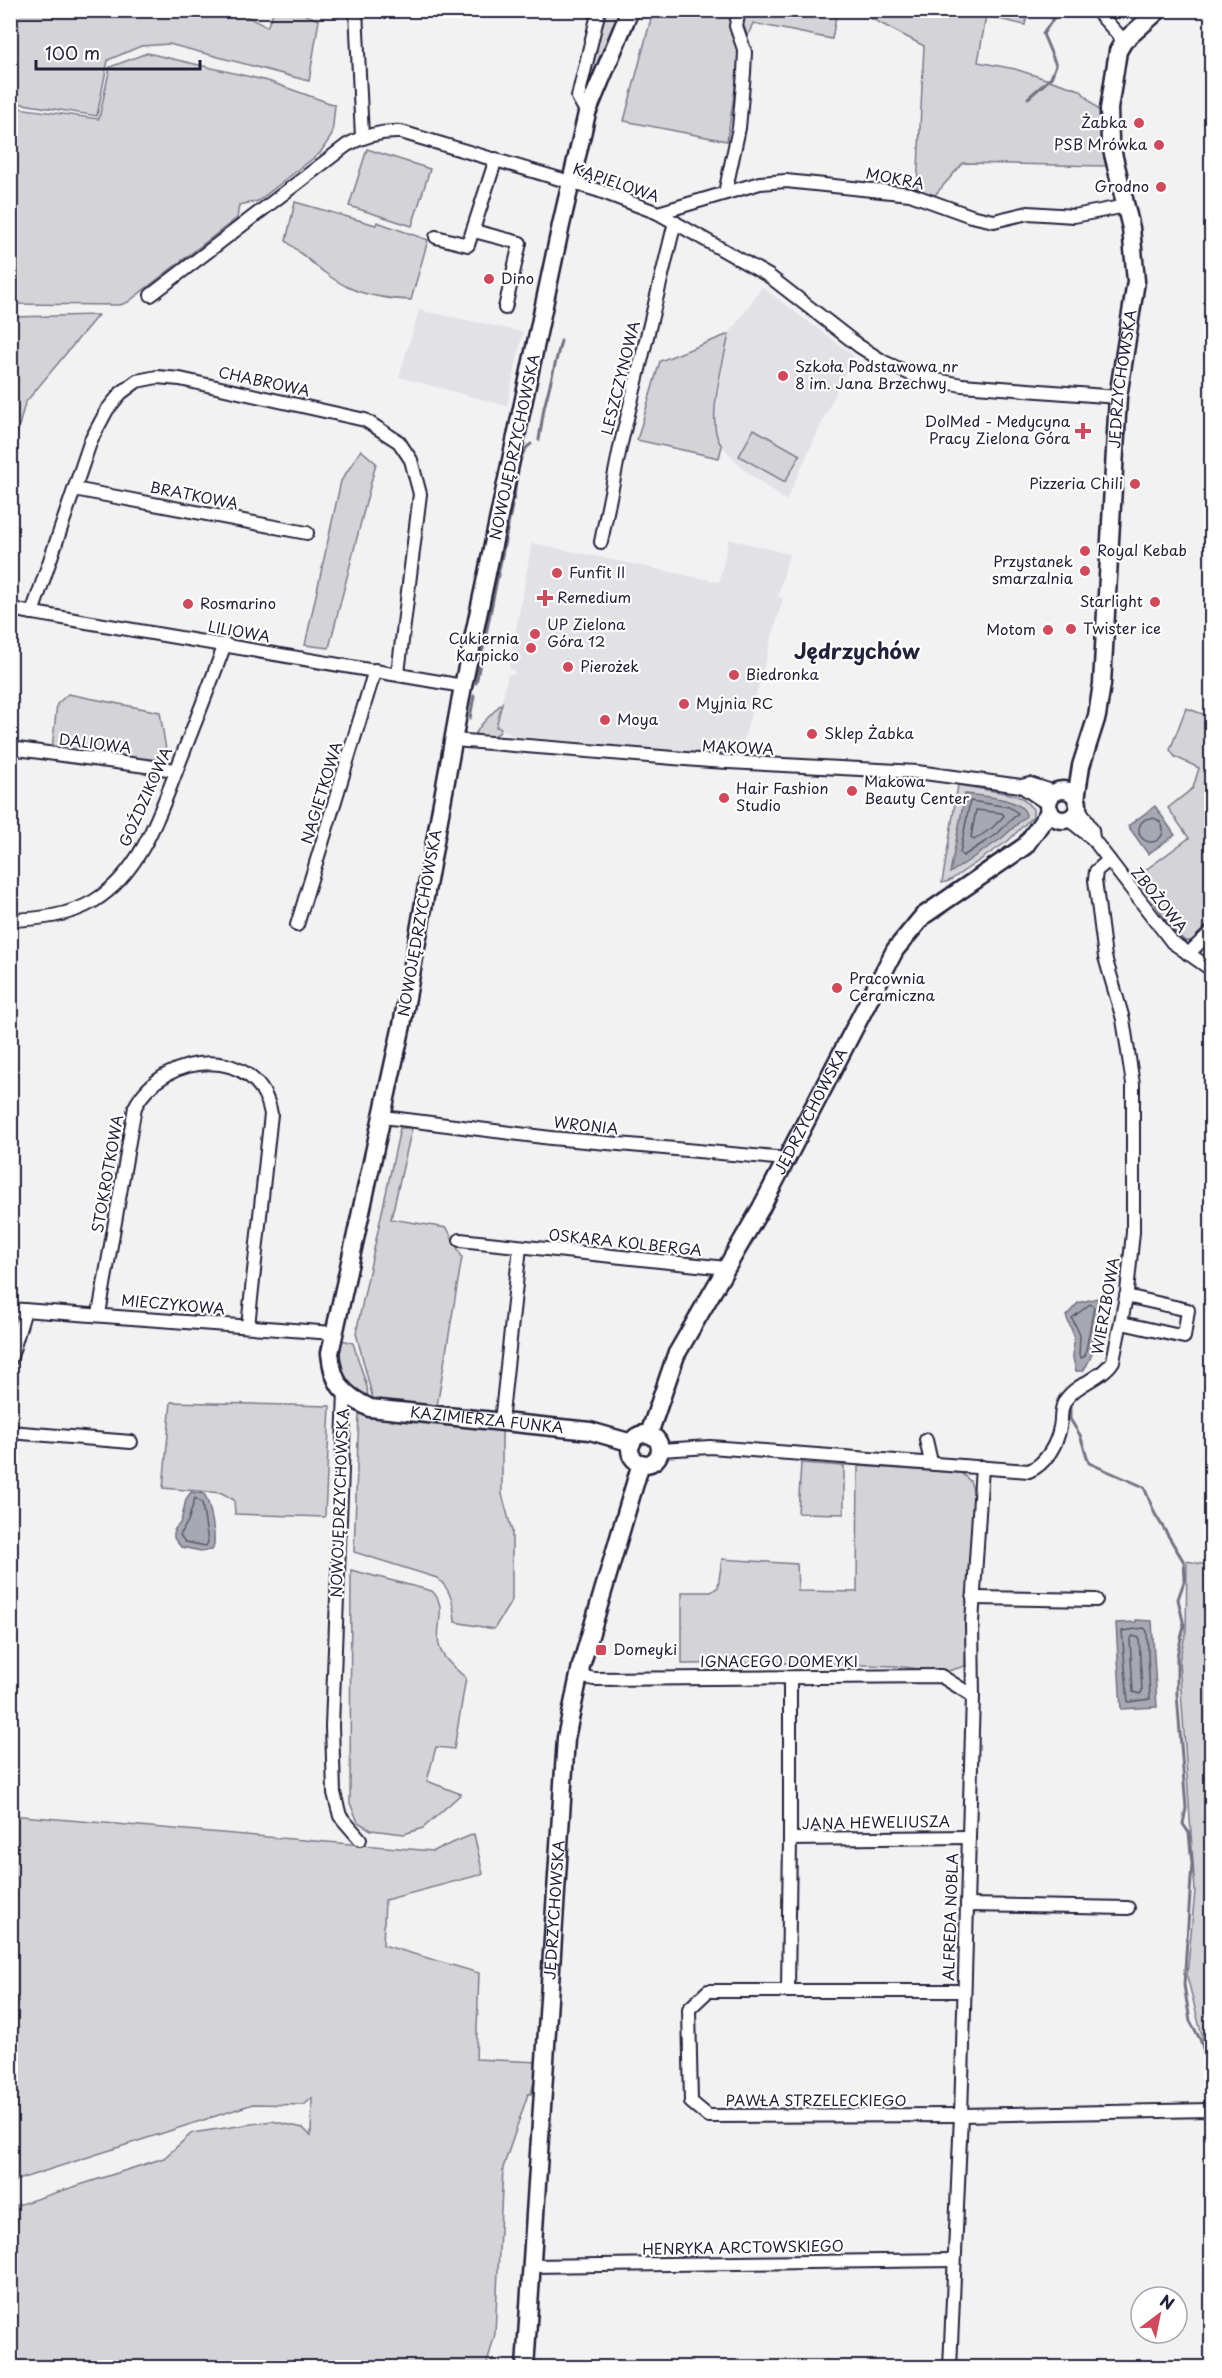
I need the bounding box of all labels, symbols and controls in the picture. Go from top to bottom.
scale bar [36,33,200,71]
text: 100 m [45,39,100,66]
place label: Żabka [1081,110,1128,133]
marker: Żabka [1132,116,1146,130]
place label: PSB Mrówka [1054,132,1148,155]
marker: PSB Mrówka [1152,138,1166,152]
street label: KĄPIELOWA [570,156,663,207]
street label: MOKRA [864,161,926,194]
place label: Grodno [1095,174,1149,197]
marker: Grodno [1154,180,1168,194]
place label: Dino [501,266,534,289]
marker: Dino [482,272,496,286]
street label: JĘDRZYCHOWSKA [1102,308,1141,449]
street label: LESZCZYNOWA [594,318,645,437]
street label: NOWOJĘDRZYCHOWSKA [483,352,544,542]
place label: Szkoła Podstawowa nr 8 im. Jana Brzechwy [795,354,958,394]
street label: CHABROWA [216,360,312,401]
marker: Szkoła Podstawowa nr 8 im. Jana Brzechwy [776,369,790,383]
place label: DolMed - Medycyna Pracy Zielona Góra [925,409,1071,449]
marker: DolMed - Medycyna Pracy Zielona Góra [1074,422,1092,440]
place label: Pizzeria Chili [1029,471,1123,494]
street label: BRATKOWA [148,475,240,514]
marker: Pizzeria Chili [1128,477,1142,491]
place label: Royal Kebab [1097,538,1187,561]
marker: Royal Kebab [1078,544,1092,558]
place label: Przystanek smarzalnia [992,549,1074,589]
place label: Funfit II [569,560,625,583]
marker: Przystanek smarzalnia [1078,564,1092,578]
marker: Funfit II [550,566,564,580]
place label: Remedium [557,585,631,608]
place label: Starlight [1080,589,1143,612]
place label: Rosmarino [200,591,276,614]
marker: Remedium [538,591,552,605]
marker: Starlight [1148,595,1162,609]
marker: Rosmarino [181,597,195,611]
place label: UP Zielona Góra 12 [547,612,626,652]
street label: LILIOWA [206,614,272,647]
place label: Twister ice [1083,616,1161,639]
place label: Motom [986,617,1036,640]
marker: Twister ice [1064,622,1078,636]
marker: Motom [1041,623,1055,637]
place label: Cukiernia Karpicko [448,626,520,666]
marker: UP Zielona Góra 12 [528,627,542,641]
district label: Jędrzychów [794,634,921,666]
marker: Cukiernia Karpicko [524,641,538,655]
place label: Pierożek [580,654,639,677]
marker: Pierożek [561,660,575,674]
place label: Biedronka [746,662,819,685]
marker: Biedronka [727,668,741,682]
place label: Myjnia RC [696,691,773,714]
marker: Myjnia RC [677,697,691,711]
place label: Moya [617,707,659,730]
marker: Moya [598,713,612,727]
place label: Sklep Żabka [824,721,915,744]
street label: DALIOWA [58,727,133,758]
marker: Sklep Żabka [805,727,819,741]
street label: MAKOWA [701,733,775,760]
street label: NAGIETKOWA [294,739,347,847]
street label: GOŹDZIKOWA [112,743,177,850]
place label: Makowa Beauty Center [864,769,969,809]
place label: Hair Fashion Studio [736,776,828,816]
marker: Makowa Beauty Center [845,784,859,798]
marker: Hair Fashion Studio [717,791,731,805]
street label: NOWOJĘDRZYCHOWSKA [391,827,446,1018]
street label: ZBOŻOWA [1126,861,1194,937]
place label: Pracownia Ceramiczna [849,966,936,1006]
marker: Pracownia Ceramiczna [830,981,844,995]
street label: JĘDRZYCHOWSKA [767,1044,852,1178]
street label: WRONIA [553,1110,619,1139]
street label: STOKROTKOWA [85,1113,128,1235]
street label: OSKARA KOLBERGA [547,1222,703,1261]
street label: WIERZBOWA [1085,1255,1124,1356]
street label: MIECZYKOWA [120,1288,226,1320]
street label: KAZIMIERZA FUNKA [409,1399,565,1438]
street label: NOWOJĘDRZYCHOWSKA [324,1408,353,1598]
place label: Domeyki [613,1637,677,1660]
marker: Domeyki [594,1643,608,1657]
street label: IGNACEGO DOMEYKI [700,1649,858,1672]
street label: JANA HEWELIUSZA [802,1809,950,1834]
street label: JĘDRZYCHOWSKA [537,1839,569,1980]
street label: ALFREDA NOBLA [936,1853,963,1981]
street label: PAWŁA STRZELECKIEGO [725,2088,907,2111]
street label: HENRYKA ARCTOWSKIEGO [642,2233,844,2260]
north arrow [1129,2285,1189,2345]
text: N [1156,2288,1179,2315]

